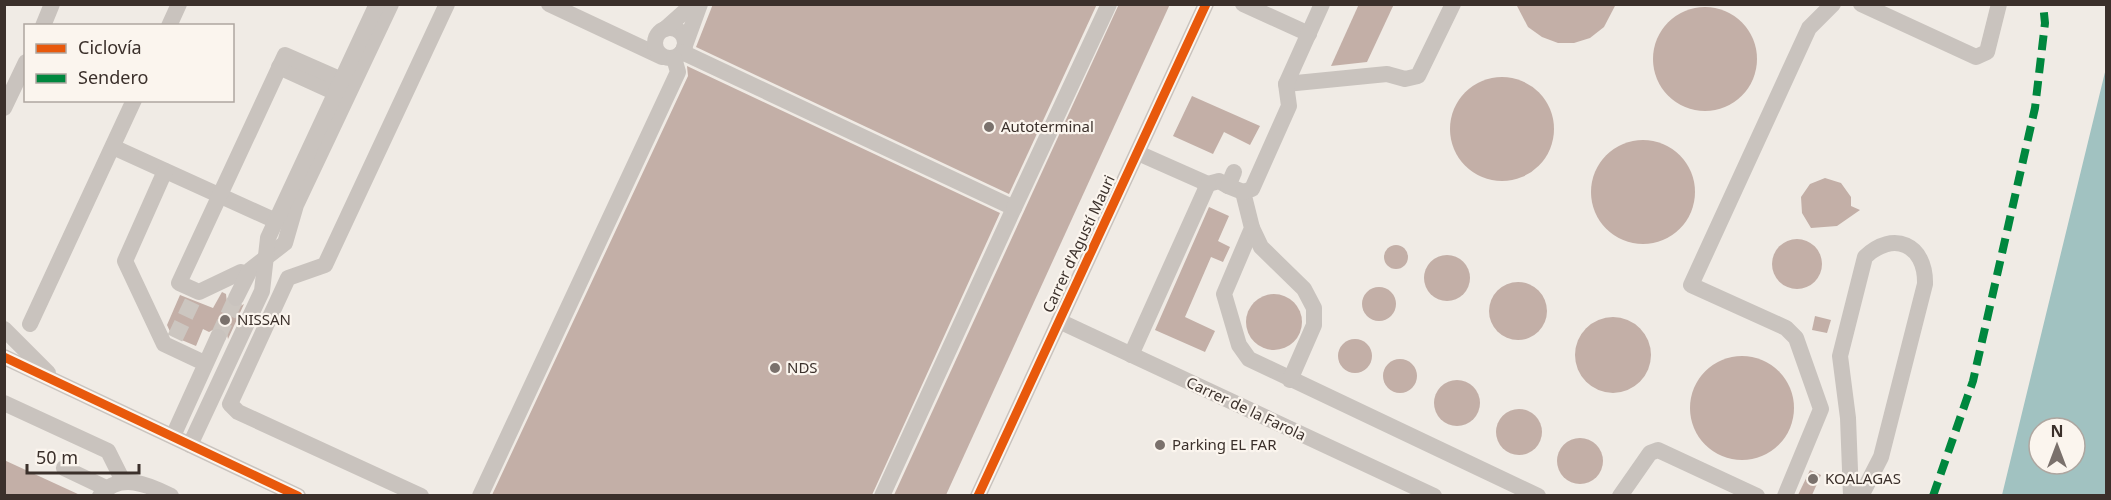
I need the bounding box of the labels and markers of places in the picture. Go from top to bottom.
place label: Autoterminal [1001,116,1094,136]
marker: Autoterminal [982,120,996,134]
place label: NISSAN [237,309,291,329]
marker: NISSAN [218,313,232,327]
place label: NDS [787,357,818,377]
marker: NDS [768,361,782,375]
place label: Parking EL FAR [1172,434,1277,454]
marker: Parking EL FAR [1153,438,1167,452]
place label: KOALAGAS [1825,468,1901,488]
marker: KOALAGAS [1806,472,1820,486]

